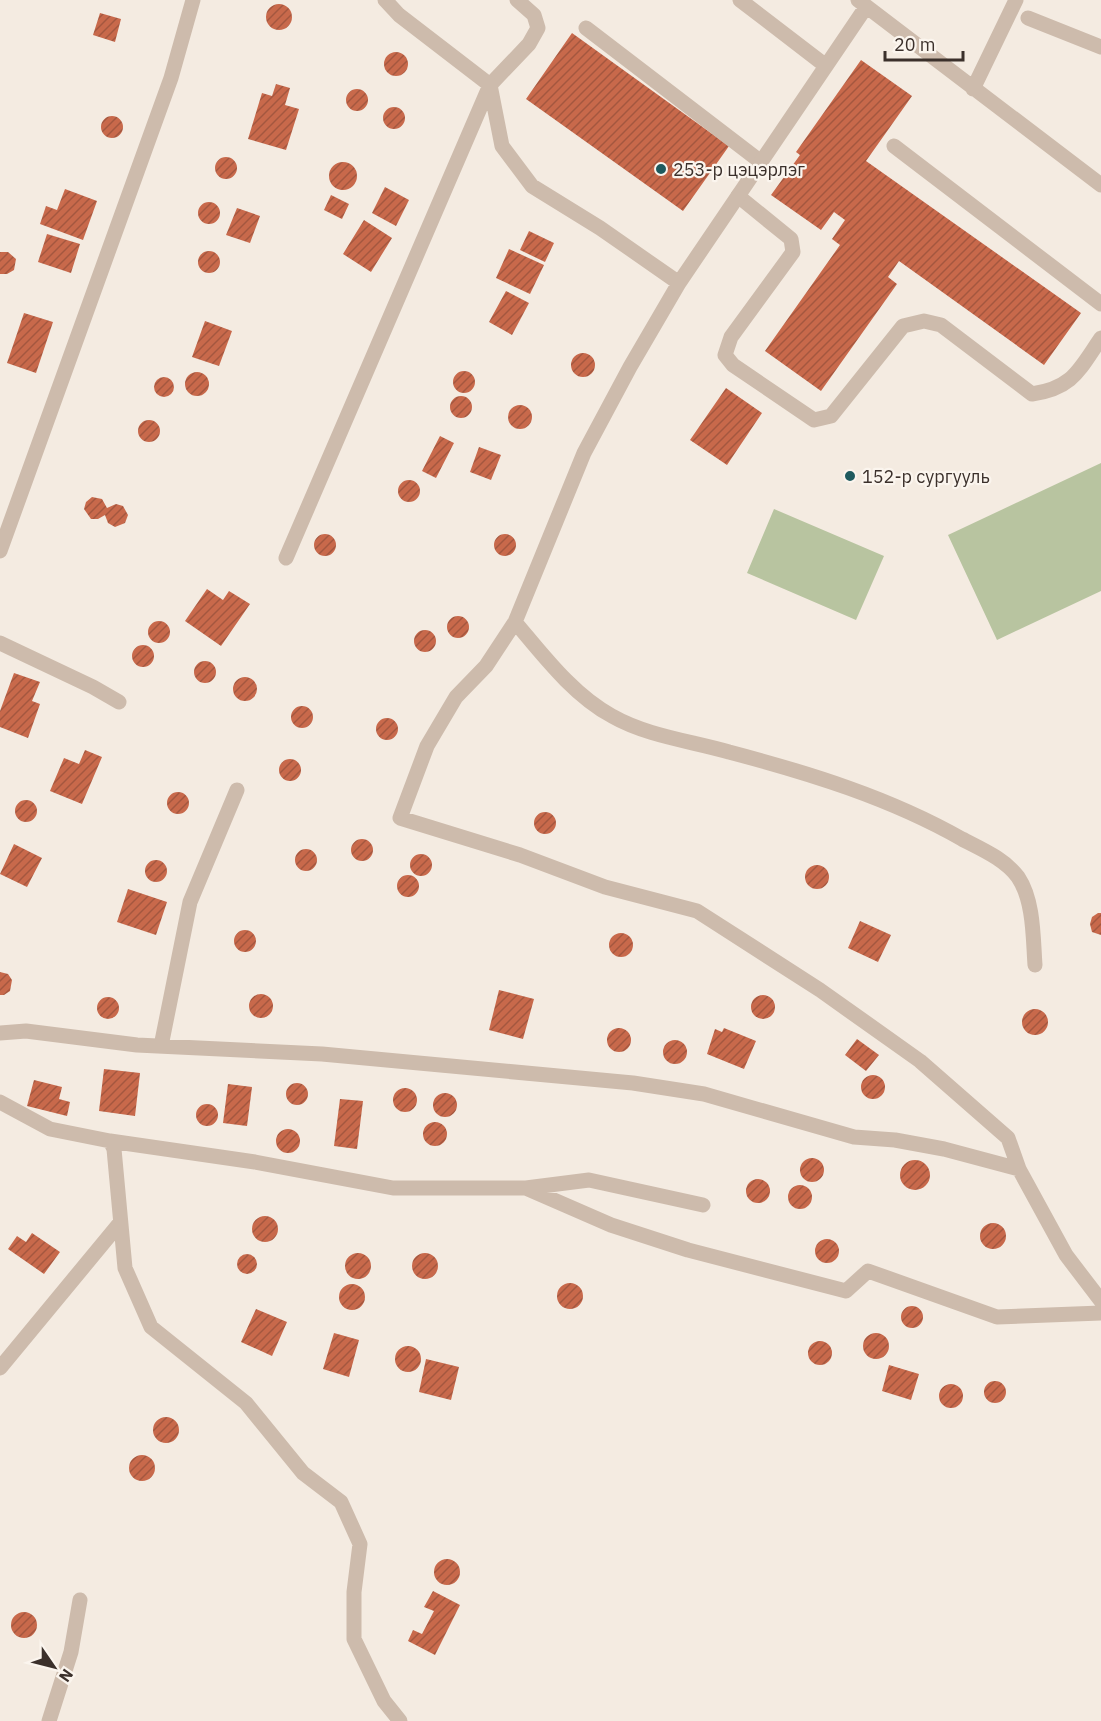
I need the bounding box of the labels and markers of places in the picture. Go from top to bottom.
place label: 253-р цэцэрлэг [673,158,805,181]
marker: 253-р цэцэрлэг [654,162,668,176]
place label: 152-р сургууль [862,465,990,488]
marker: 152-р сургууль [843,469,857,483]

